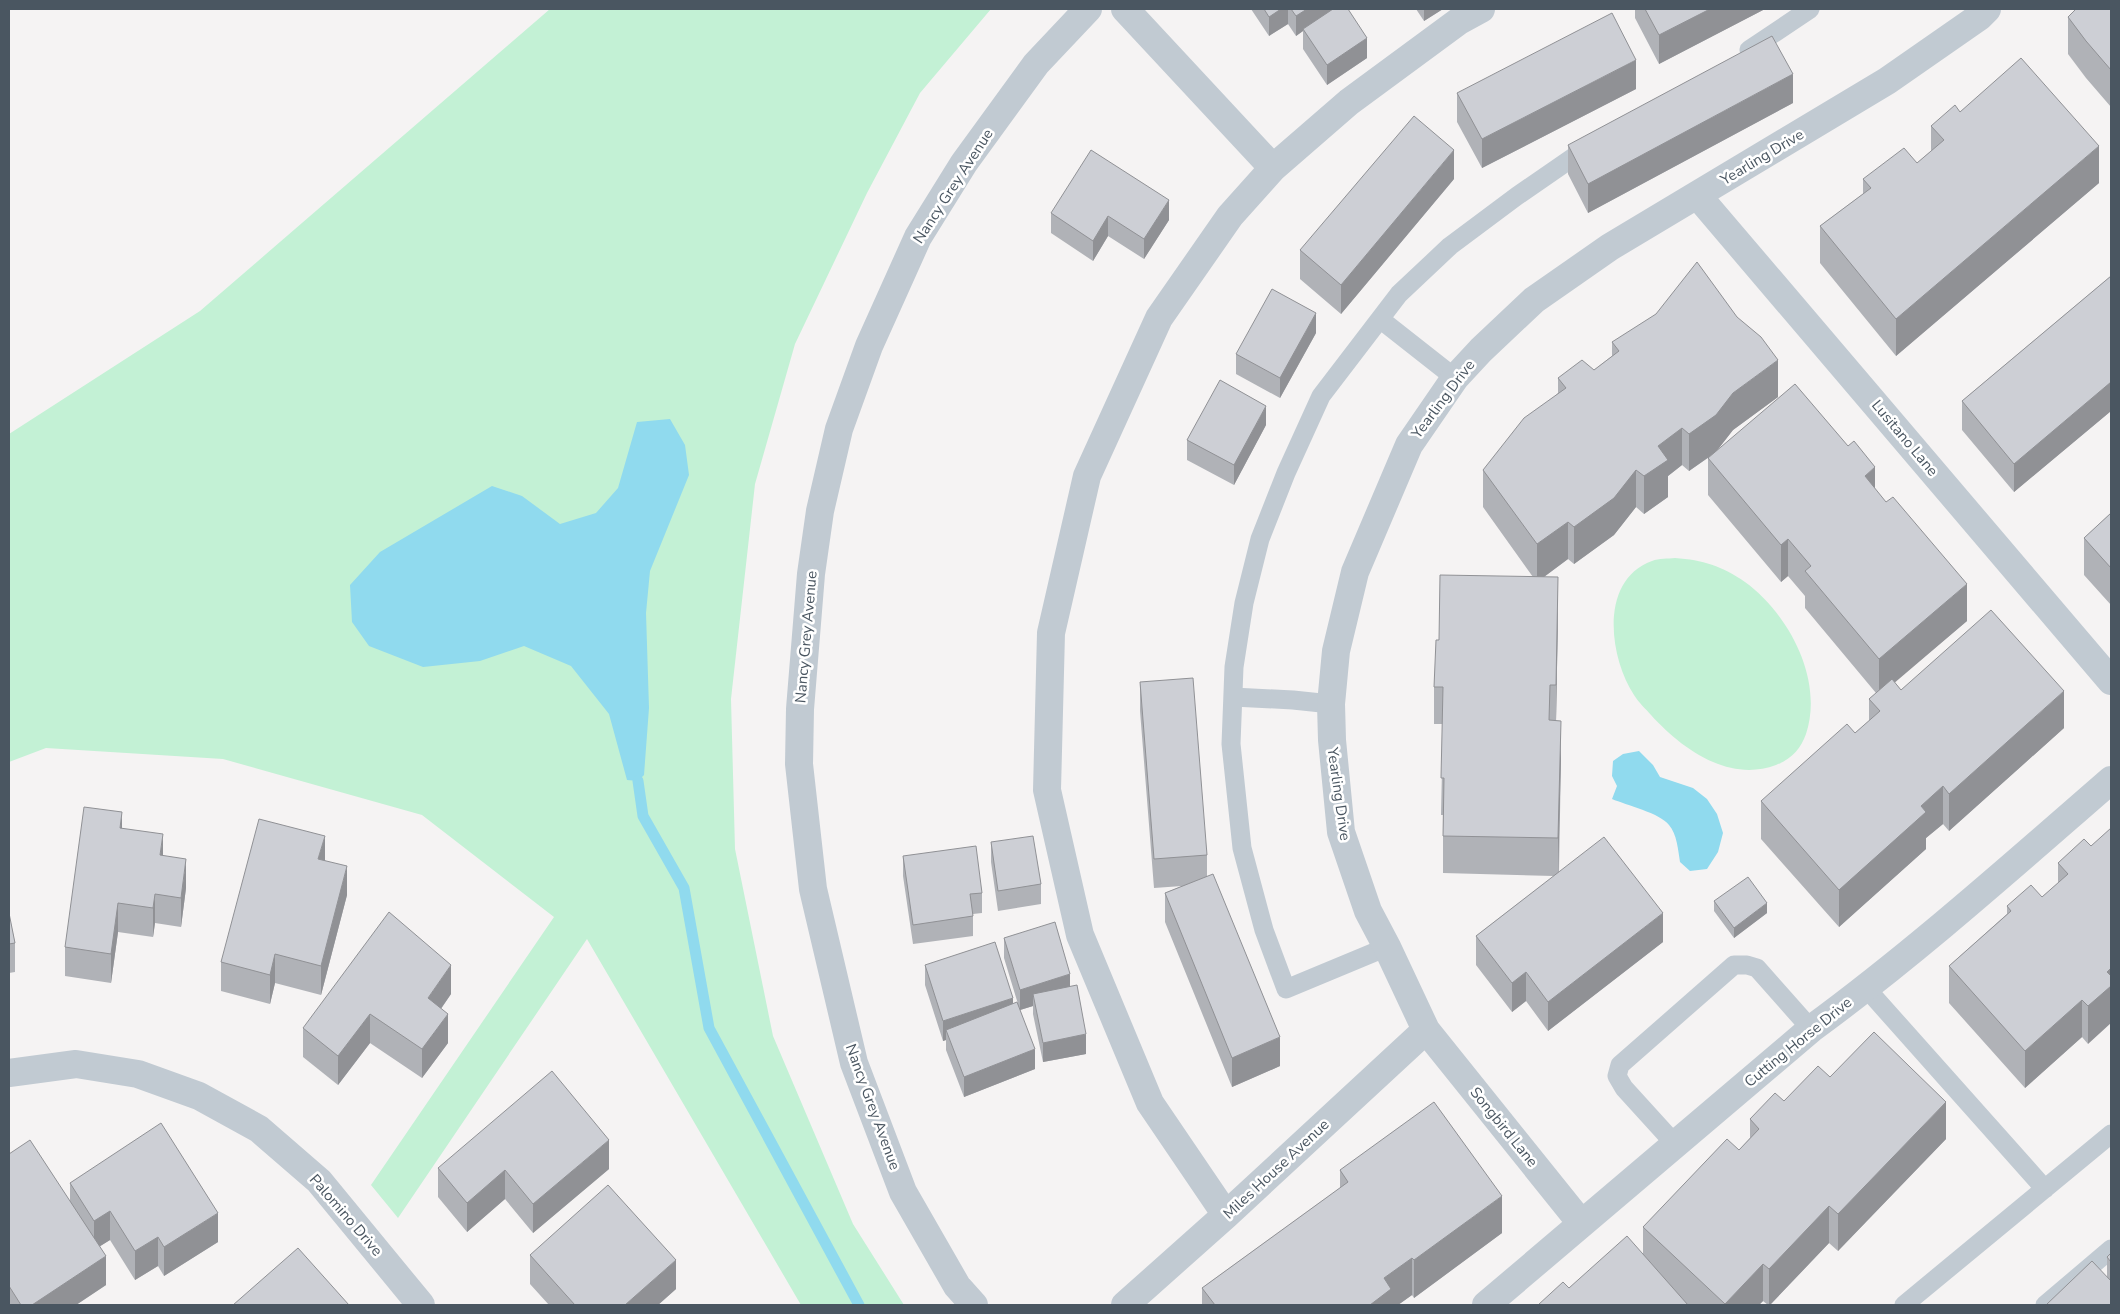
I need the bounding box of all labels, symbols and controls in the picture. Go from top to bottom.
street label: Yearling Drive [1716,124,1807,190]
street label: Nancy Grey Avenue [908,125,998,247]
street label: Yearling Drive [1406,356,1479,443]
street label: Lusitano Lane [1867,396,1943,480]
street label: Nancy Grey Avenue [790,570,822,704]
street label: Yearling Drive [1322,745,1355,842]
street label: Cutting Horse Drive [1740,992,1856,1092]
street label: Nancy Grey Avenue [841,1041,905,1173]
street label: Songbird Lane [1466,1083,1542,1171]
street label: Miles House Avenue [1219,1115,1333,1223]
street label: Palomino Drive [305,1170,387,1260]

